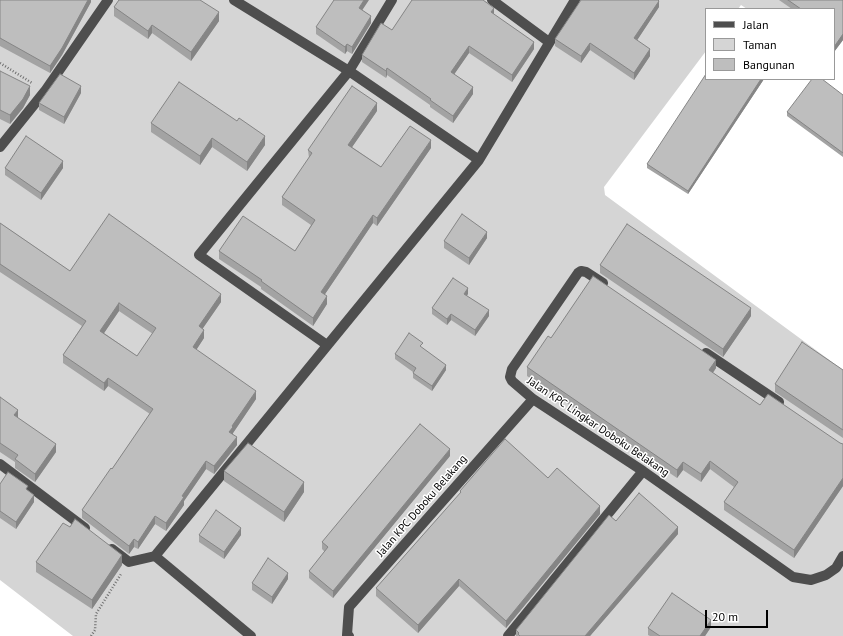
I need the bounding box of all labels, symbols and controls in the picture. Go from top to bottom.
legend [705,8,835,80]
text: Jalan [743,17,768,32]
text: Taman [743,37,777,52]
text: Bangunan [743,57,795,72]
street label: Jalan KPC Lingkar Doboku Belakang [524,374,672,480]
street label: Jalan KPC Doboku Belakang [374,452,470,560]
scale bar [707,602,770,628]
text: 20 m [712,609,738,624]

